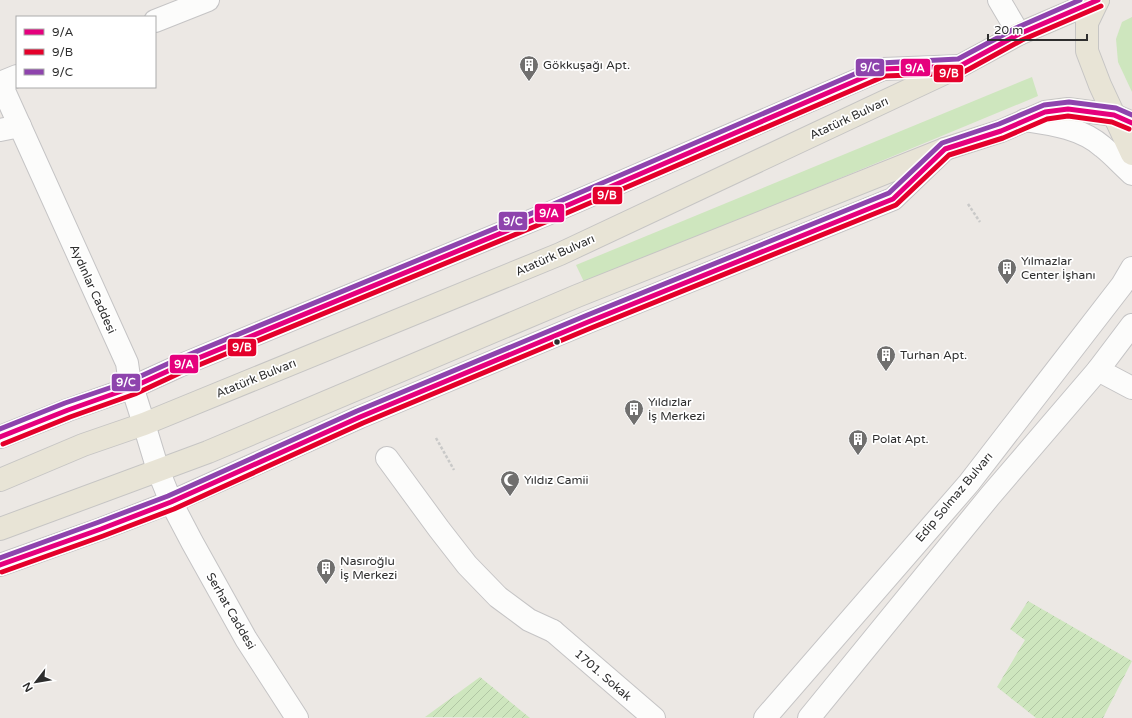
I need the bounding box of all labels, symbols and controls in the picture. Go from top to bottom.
legend [16,16,156,88]
scale bar [988,16,1087,42]
text: 20 m [994,23,1023,37]
text: 9/A [52,25,73,39]
text: 9/B [52,45,73,59]
building icon: Gökkuşağı Apt. [518,54,540,82]
place label: Gökkuşağı Apt. [543,58,630,72]
line badge: 9/C [855,58,885,77]
line badge: 9/A [900,58,931,77]
text: 9/C [860,61,880,74]
text: 9/A [905,62,925,75]
line badge: 9/B [933,64,964,83]
text: 9/C [52,65,73,79]
text: 9/B [939,67,959,80]
street label: Atatürk Bulvarı [807,94,891,142]
line badge: 9/B [592,186,623,205]
text: 9/B [597,189,617,202]
line badge: 9/A [534,203,565,223]
text: 9/A [539,207,559,220]
line badge: 9/C [498,211,528,231]
text: 9/C [503,215,523,228]
street label: Atatürk Bulvarı [513,231,597,279]
street label: Aydınlar Caddesi [67,242,119,336]
place label: Yılmazlar Center İşhanı [1021,254,1096,282]
building icon: Yılmazlar Center İşhanı [996,257,1018,285]
unlabelled marker [552,337,562,347]
line badge: 9/B [227,338,257,357]
text: 9/B [232,341,252,354]
building icon: Turhan Apt. [875,344,897,372]
place label: Turhan Apt. [900,348,967,362]
line badge: 9/A [169,354,199,374]
street label: Atatürk Bulvarı [214,356,298,400]
text: 9/A [174,358,194,371]
line badge: 9/C [111,373,141,392]
text: 9/C [116,376,136,389]
place label: Yıldızlar İş Merkezi [648,395,705,423]
building icon: Yıldızlar İş Merkezi [623,398,645,426]
building icon: Polat Apt. [847,428,869,456]
place label: Polat Apt. [872,432,929,446]
street label: Edip Solmaz Bulvarı [913,449,995,545]
mosque icon: Yıldız Camii [499,469,521,497]
place label: Yıldız Camii [524,473,589,487]
place label: Nasıroğlu İş Merkezi [340,554,397,582]
building icon: Nasıroğlu İş Merkezi [315,557,337,585]
street label: Serhat Caddesi [203,570,259,652]
street label: 1701. Sokak [572,646,635,704]
north arrow [16,662,56,702]
text: N [20,680,36,694]

